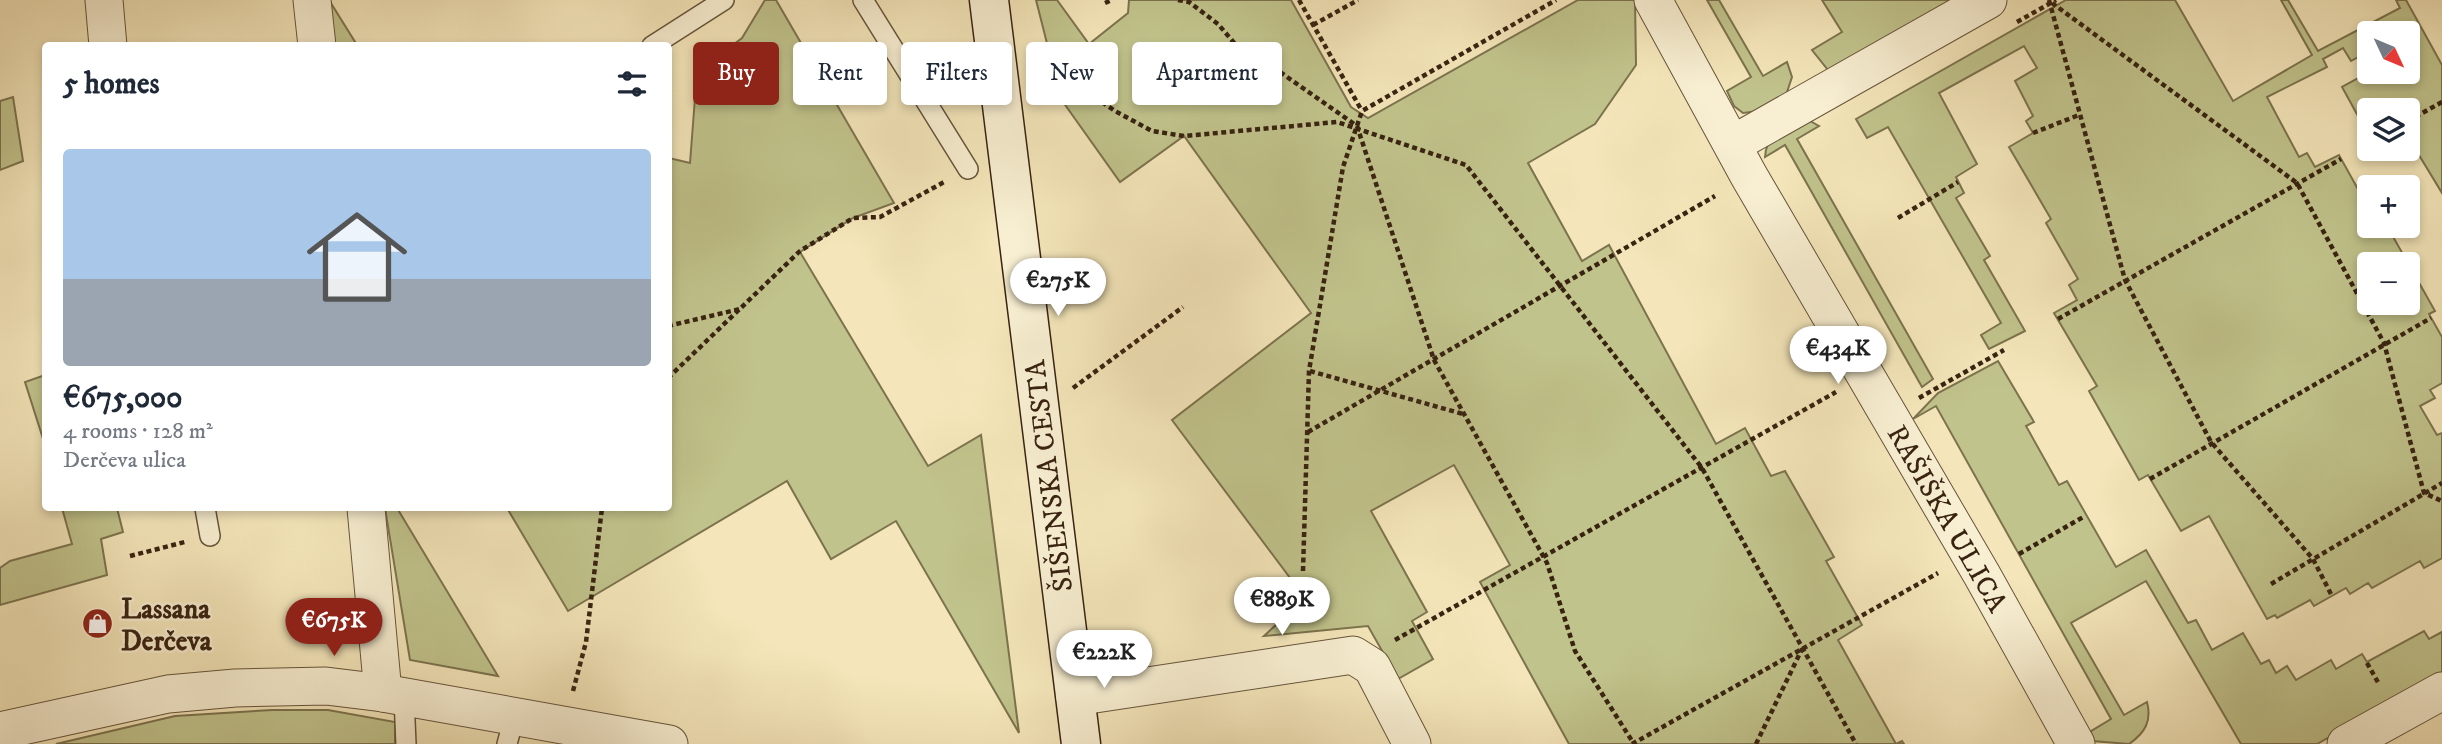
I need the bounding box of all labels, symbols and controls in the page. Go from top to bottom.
north arrow [2357,21,2420,84]
map controls [2357,21,2420,315]
chip: Buy [693,42,779,105]
chip: Rent [793,42,887,105]
chip: Filters [901,42,1012,105]
chip: New [1026,42,1118,105]
chip: Apartment [1132,42,1282,105]
icon: filters [613,65,651,103]
text: 5 homes [63,66,159,103]
button: layers [2357,98,2420,161]
button: + [2357,175,2420,238]
icon: home [294,194,420,320]
button: − [2357,252,2420,315]
pin: €275K [1009,258,1107,318]
text: €275K [1026,266,1090,295]
pin: €434K [1789,326,1887,386]
text: €434K [1806,334,1870,363]
street label: ŠIŠENSKA CESTA [1017,357,1081,594]
text: €675,000 [63,380,182,417]
text: 4 rooms · 128 m² [63,417,213,446]
street label: RAŠIŠKA ULICA [1879,418,2016,620]
text: Derčeva ulica [63,446,186,475]
pin: €889K [1233,578,1331,637]
text: €889K [1250,585,1314,614]
place label: Lassana Derčeva [121,592,213,659]
pin: €675K [285,598,383,658]
text: €675K [301,606,367,635]
shop icon: Lassana Derčeva [81,607,115,641]
pin: €222K [1055,630,1153,690]
text: €222K [1072,638,1136,667]

